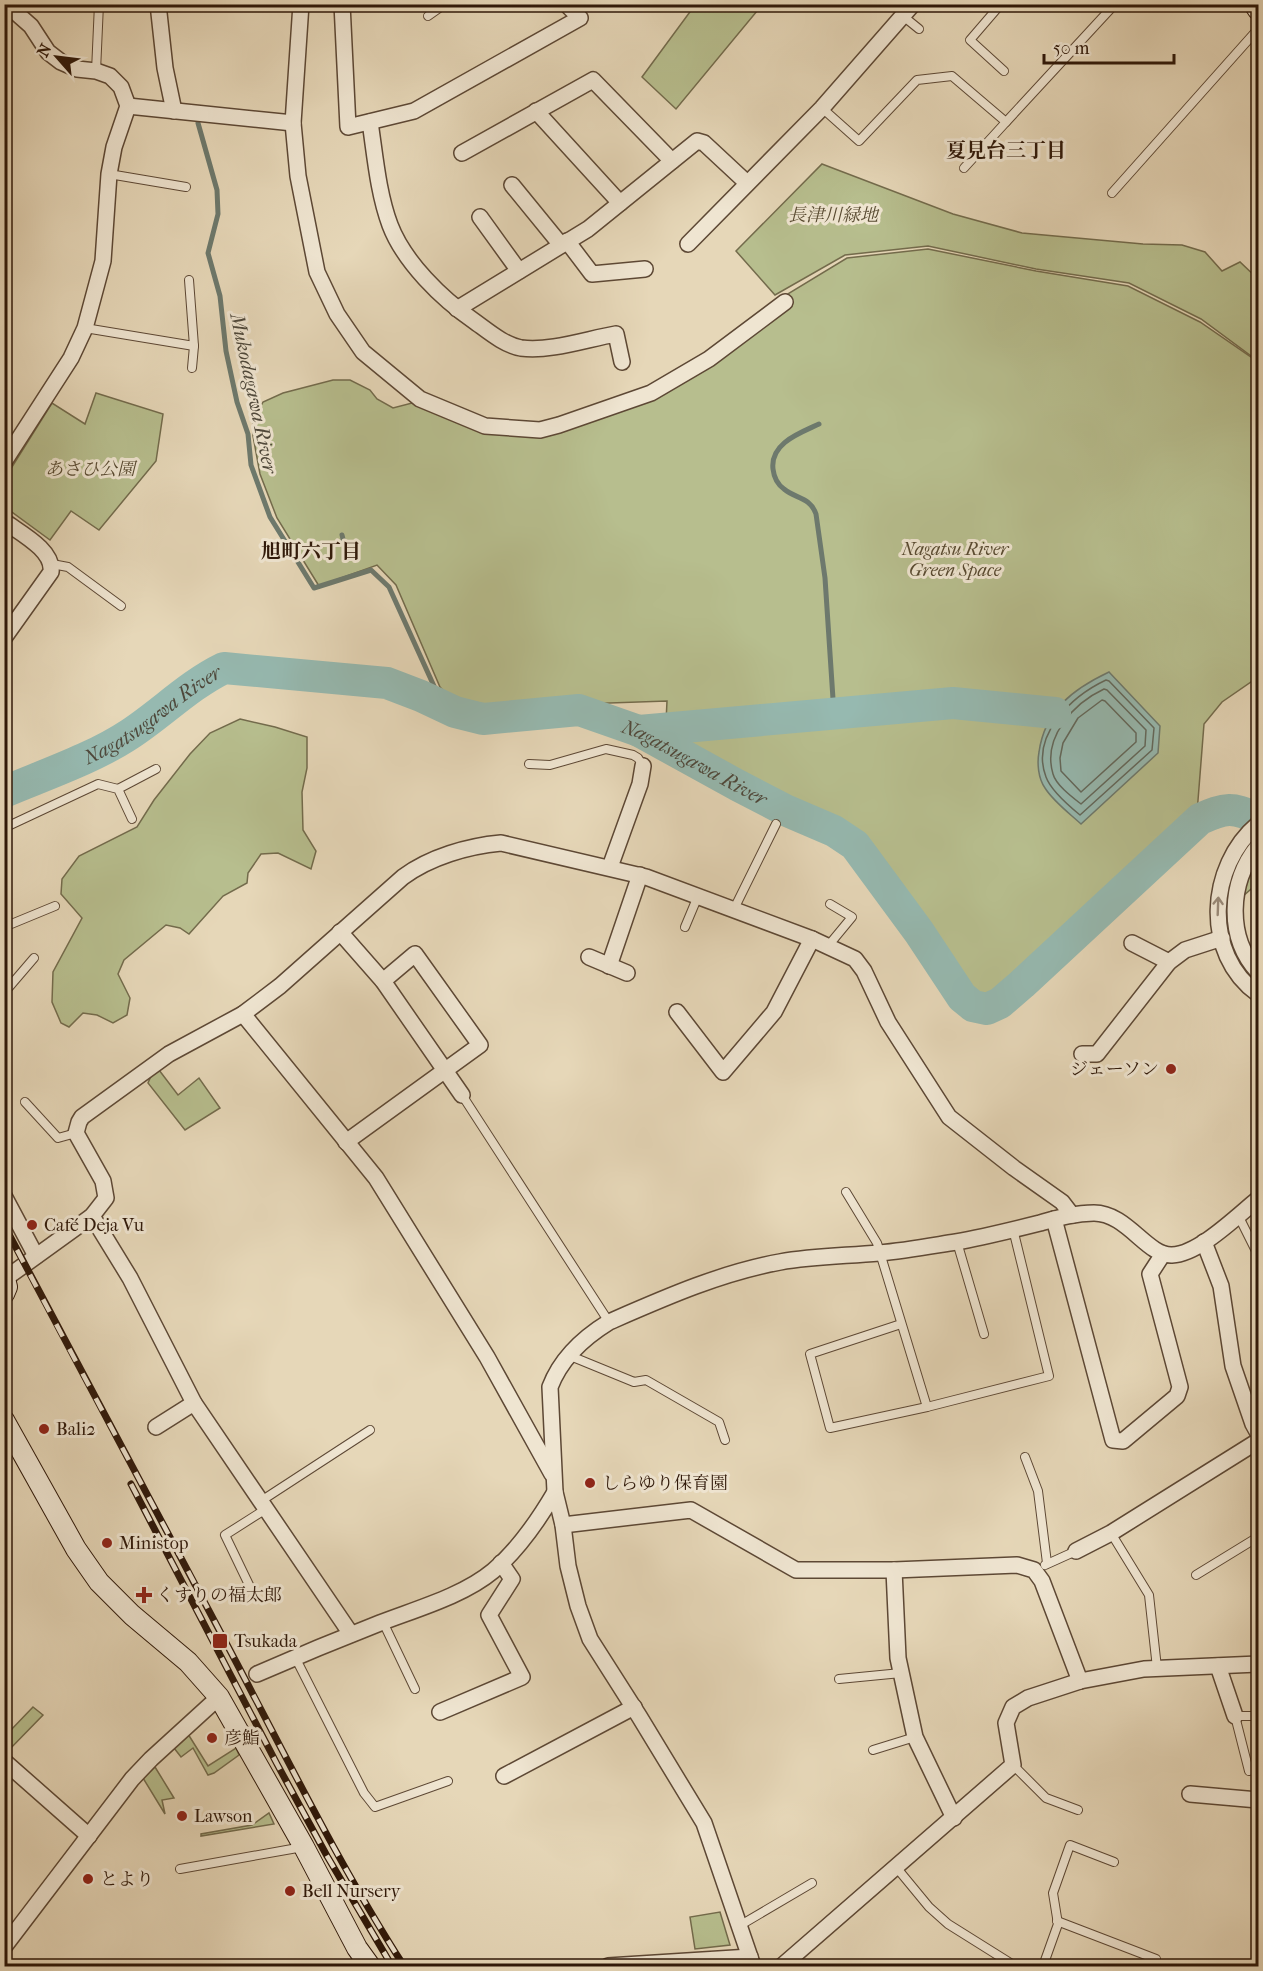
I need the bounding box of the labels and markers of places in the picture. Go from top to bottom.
place label: ジェーソン [1070,1059,1159,1080]
marker: ジェーソン [1164,1062,1178,1076]
place label: Café Deja Vu [44,1215,144,1236]
marker: Café Deja Vu [25,1218,39,1232]
place label: Bali2 [56,1419,96,1440]
marker: Bali2 [37,1422,51,1436]
place label: しらゆり保育園 [602,1473,728,1494]
marker: しらゆり保育園 [583,1476,597,1490]
place label: Ministop [119,1533,189,1554]
marker: Ministop [100,1536,114,1550]
place label: くすりの福太郎 [156,1585,282,1606]
marker: くすりの福太郎 [137,1588,151,1602]
place label: Tsukada [234,1631,298,1652]
marker: Tsukada [211,1632,229,1650]
place label: 彦鮨 [224,1728,260,1749]
marker: 彦鮨 [205,1731,219,1745]
place label: Lawson [194,1806,253,1827]
marker: Lawson [175,1809,189,1823]
place label: とより [100,1869,154,1890]
marker: とより [81,1872,95,1886]
place label: Bell Nursery [302,1881,402,1902]
marker: Bell Nursery [283,1884,297,1898]

